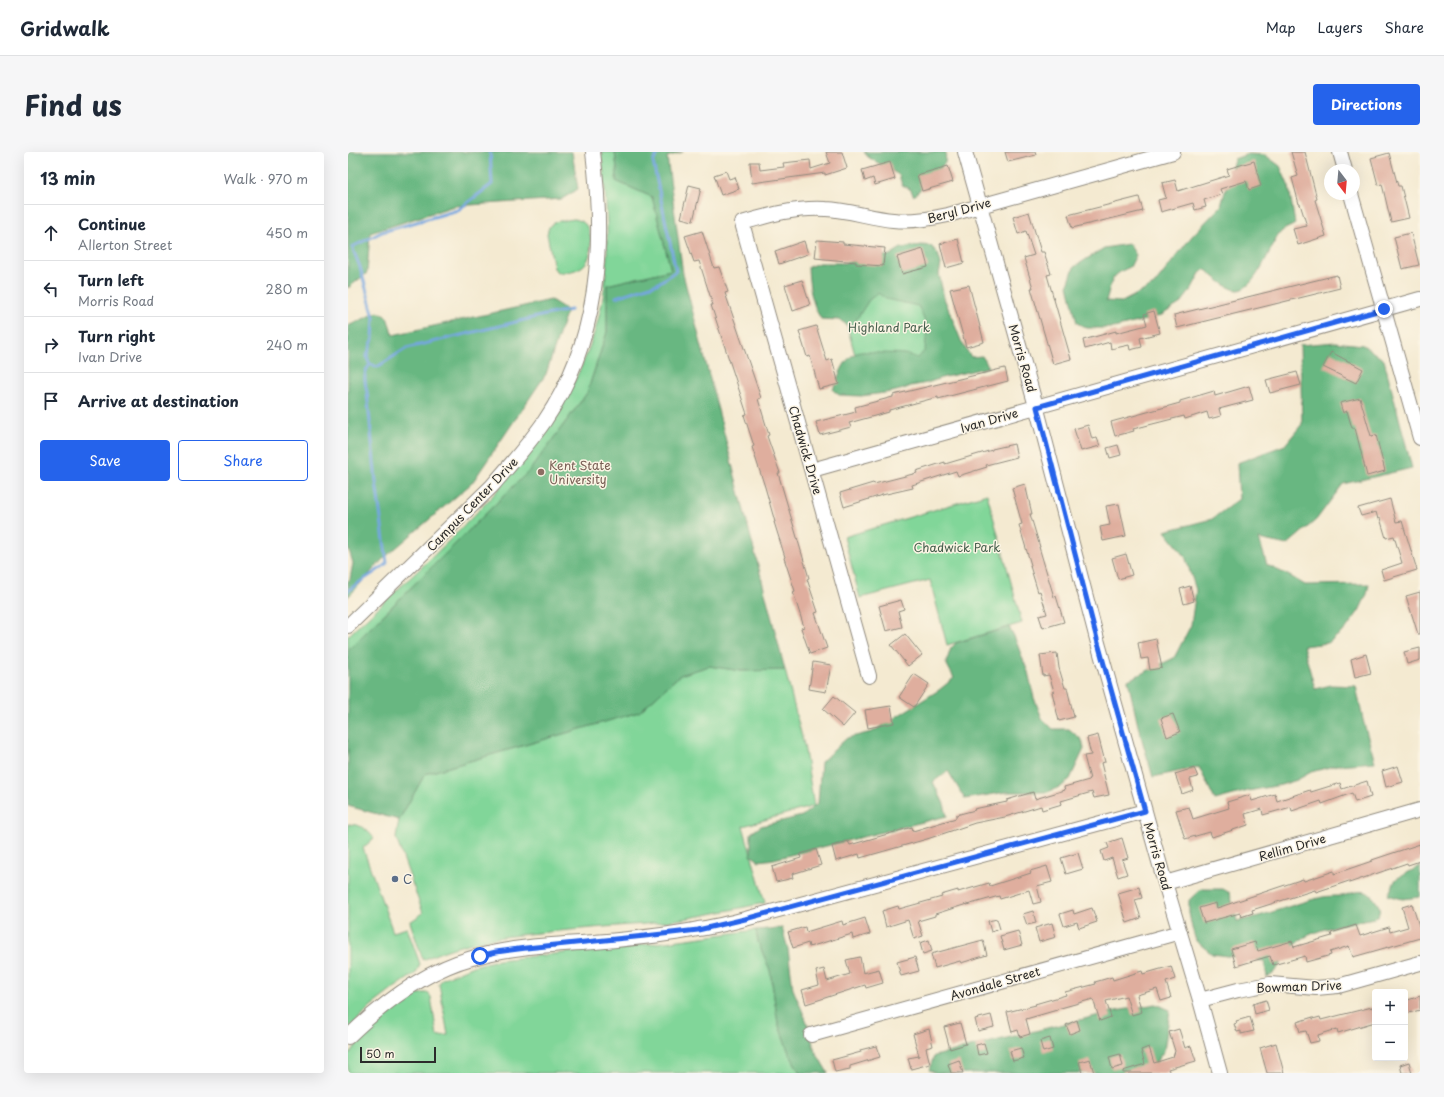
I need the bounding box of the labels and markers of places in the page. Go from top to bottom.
place label: Kent State University [549,456,611,488]
marker: Kent State University [536,467,546,477]
place label: C [403,870,412,888]
marker: C [390,874,400,884]

